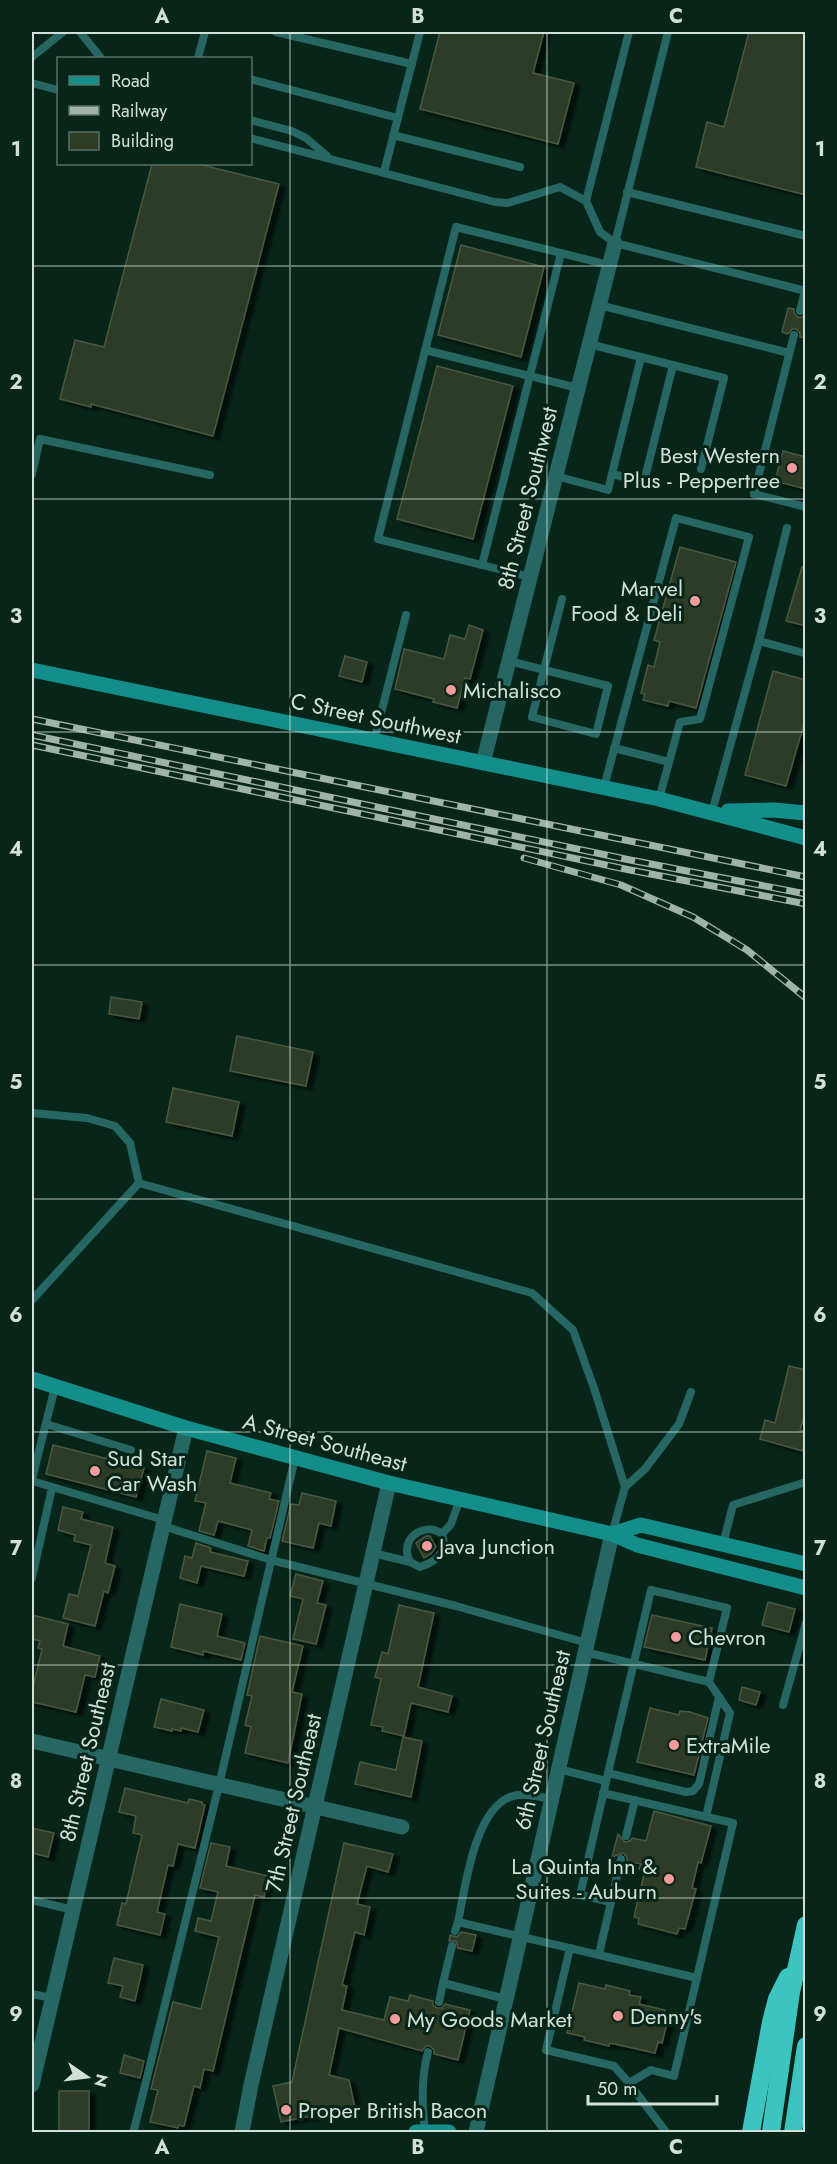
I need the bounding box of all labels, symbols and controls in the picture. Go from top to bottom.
text: A [154,2,170,31]
text: B [411,2,425,31]
text: C [669,2,683,31]
legend [57,57,252,165]
text: Road [111,68,150,94]
text: Railway [111,98,167,124]
text: Building [111,128,174,154]
text: 1 [11,135,21,164]
text: 1 [815,135,825,164]
text: 2 [9,368,23,397]
text: 2 [813,368,827,397]
street label: 8th Street Southwest [489,403,565,593]
place label: Best Western Plus - Peppertree [623,439,780,496]
marker: Best Western Plus - Peppertree [785,461,799,475]
place label: Marvel Food & Deli [571,572,683,629]
marker: Marvel Food & Deli [688,594,702,608]
text: 3 [10,602,22,631]
text: 3 [814,602,826,631]
place label: Michalisco [463,674,561,706]
marker: Michalisco [444,683,458,697]
street label: C Street Southwest [288,684,465,752]
text: 4 [9,835,23,864]
text: 4 [813,835,827,864]
text: 5 [10,1068,23,1097]
text: 5 [814,1068,827,1097]
text: 6 [9,1301,23,1330]
text: 6 [813,1301,827,1330]
street label: A Street Southeast [239,1405,411,1479]
place label: Sud Star Car Wash [107,1442,197,1499]
marker: Sud Star Car Wash [88,1464,102,1478]
place label: Java Junction [436,1530,555,1562]
text: 7 [10,1534,23,1563]
text: 7 [814,1534,827,1563]
marker: Java Junction [420,1539,434,1553]
place label: Chevron [688,1621,766,1653]
marker: Chevron [669,1630,683,1644]
street label: 6th Street Southeast [506,1646,578,1833]
street label: 8th Street Southeast [51,1659,123,1845]
street label: 7th Street Southeast [257,1710,329,1896]
place label: ExtraMile [686,1729,771,1761]
marker: ExtraMile [667,1738,681,1752]
text: 8 [10,1767,22,1796]
text: 8 [814,1767,826,1796]
place label: La Quinta Inn & Suites - Auburn [511,1850,657,1907]
marker: La Quinta Inn & Suites - Auburn [662,1872,676,1886]
text: 9 [9,2000,23,2029]
place label: Denny's [630,2000,702,2032]
text: 9 [813,2000,827,2029]
place label: My Goods Market [407,2003,573,2035]
marker: Denny's [611,2009,625,2023]
marker: My Goods Market [388,2012,402,2026]
north arrow [57,2047,117,2107]
scale bar [588,2068,717,2106]
text: N [88,2072,114,2089]
text: 50 m [597,2076,637,2102]
place label: Proper British Bacon [298,2094,487,2126]
marker: Proper British Bacon [279,2103,293,2117]
text: A [154,2133,170,2162]
text: B [411,2133,425,2162]
text: C [669,2133,683,2162]

